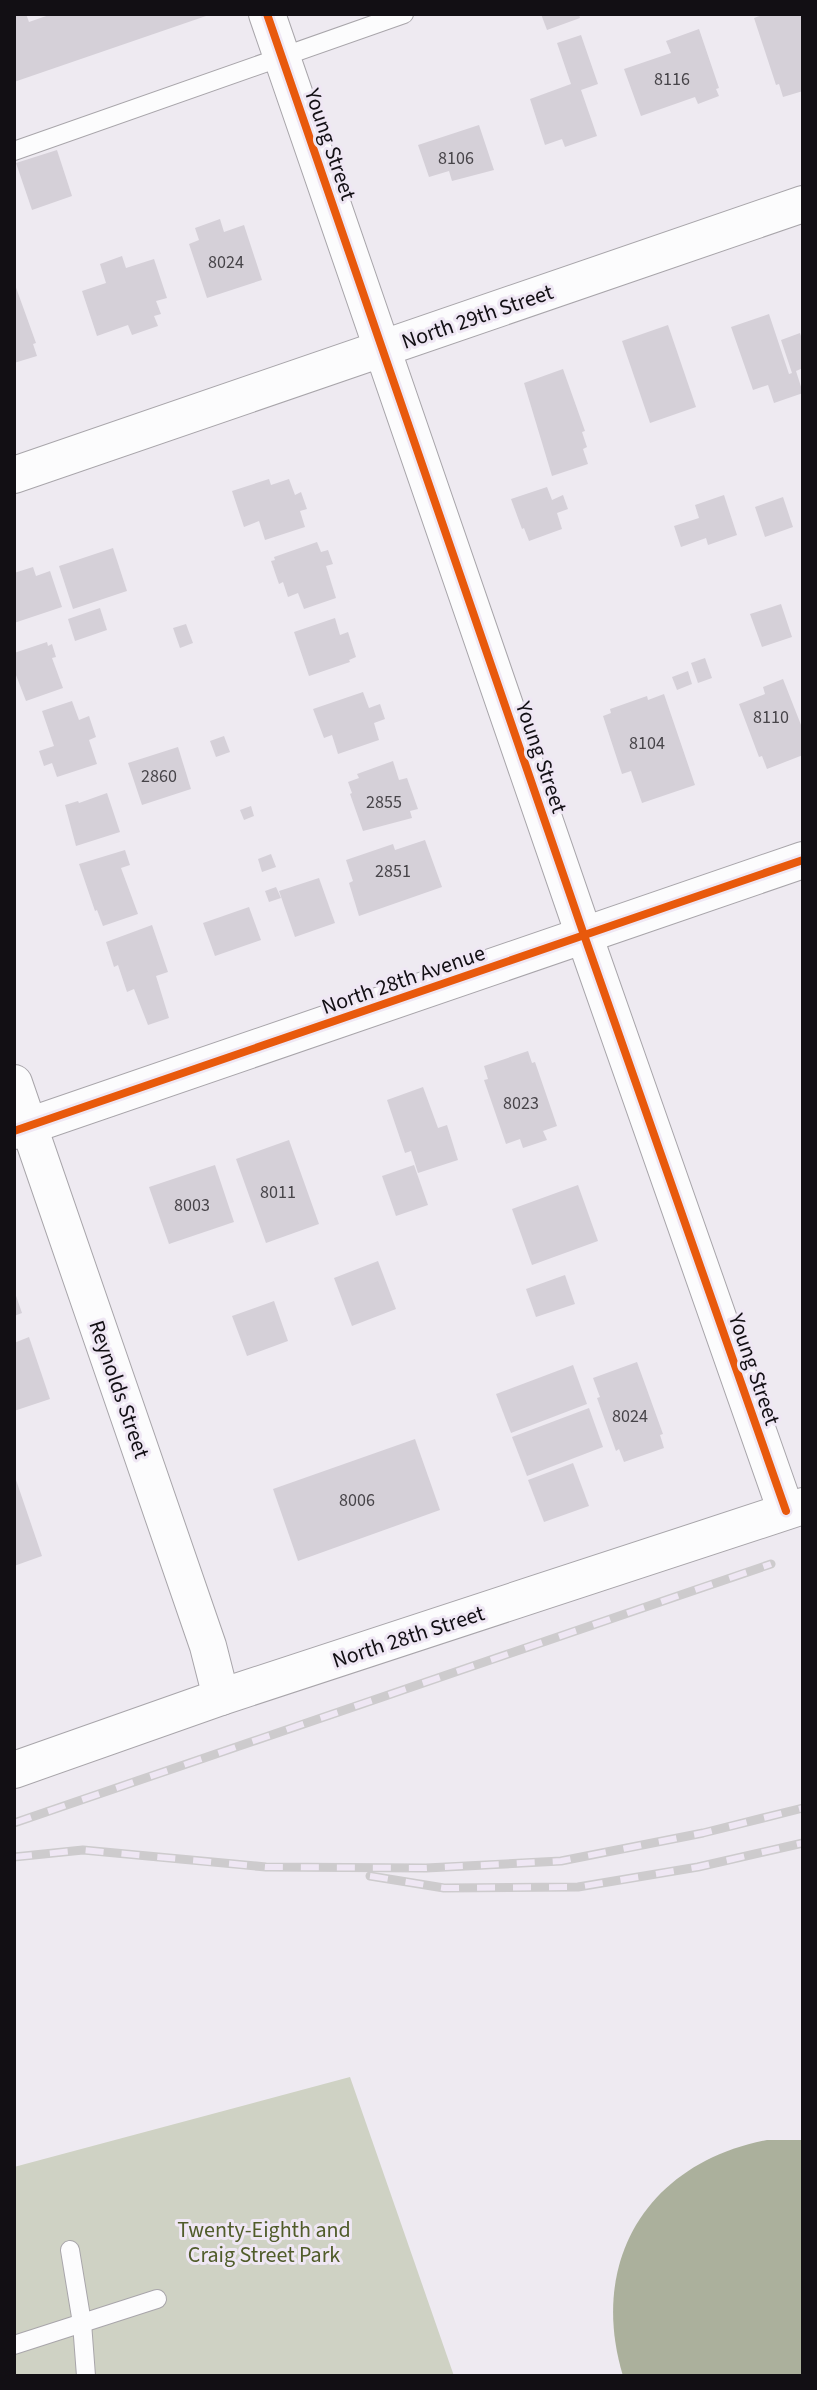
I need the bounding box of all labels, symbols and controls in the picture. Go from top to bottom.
house number: 8116 [654,67,690,92]
street label: Young Street [296,83,364,205]
house number: 8106 [438,146,474,171]
house number: 8024 [208,250,244,275]
street label: North 29th Street [397,276,558,358]
street label: Young Street [507,696,575,818]
house number: 8110 [753,705,789,730]
house number: 8104 [629,731,665,756]
house number: 2860 [141,764,177,789]
house number: 2855 [366,790,402,815]
house number: 2851 [375,859,411,884]
street label: North 28th Avenue [317,937,489,1023]
house number: 8023 [503,1091,539,1116]
house number: 8011 [260,1180,296,1205]
house number: 8003 [174,1193,210,1218]
street label: Young Street [720,1308,788,1430]
street label: Reynolds Street [80,1316,158,1463]
house number: 8024 [612,1404,648,1429]
house number: 8006 [339,1488,375,1513]
street label: North 28th Street [328,1597,489,1677]
park label: Twenty-Eighth and Craig Street Park [177,2214,351,2271]

